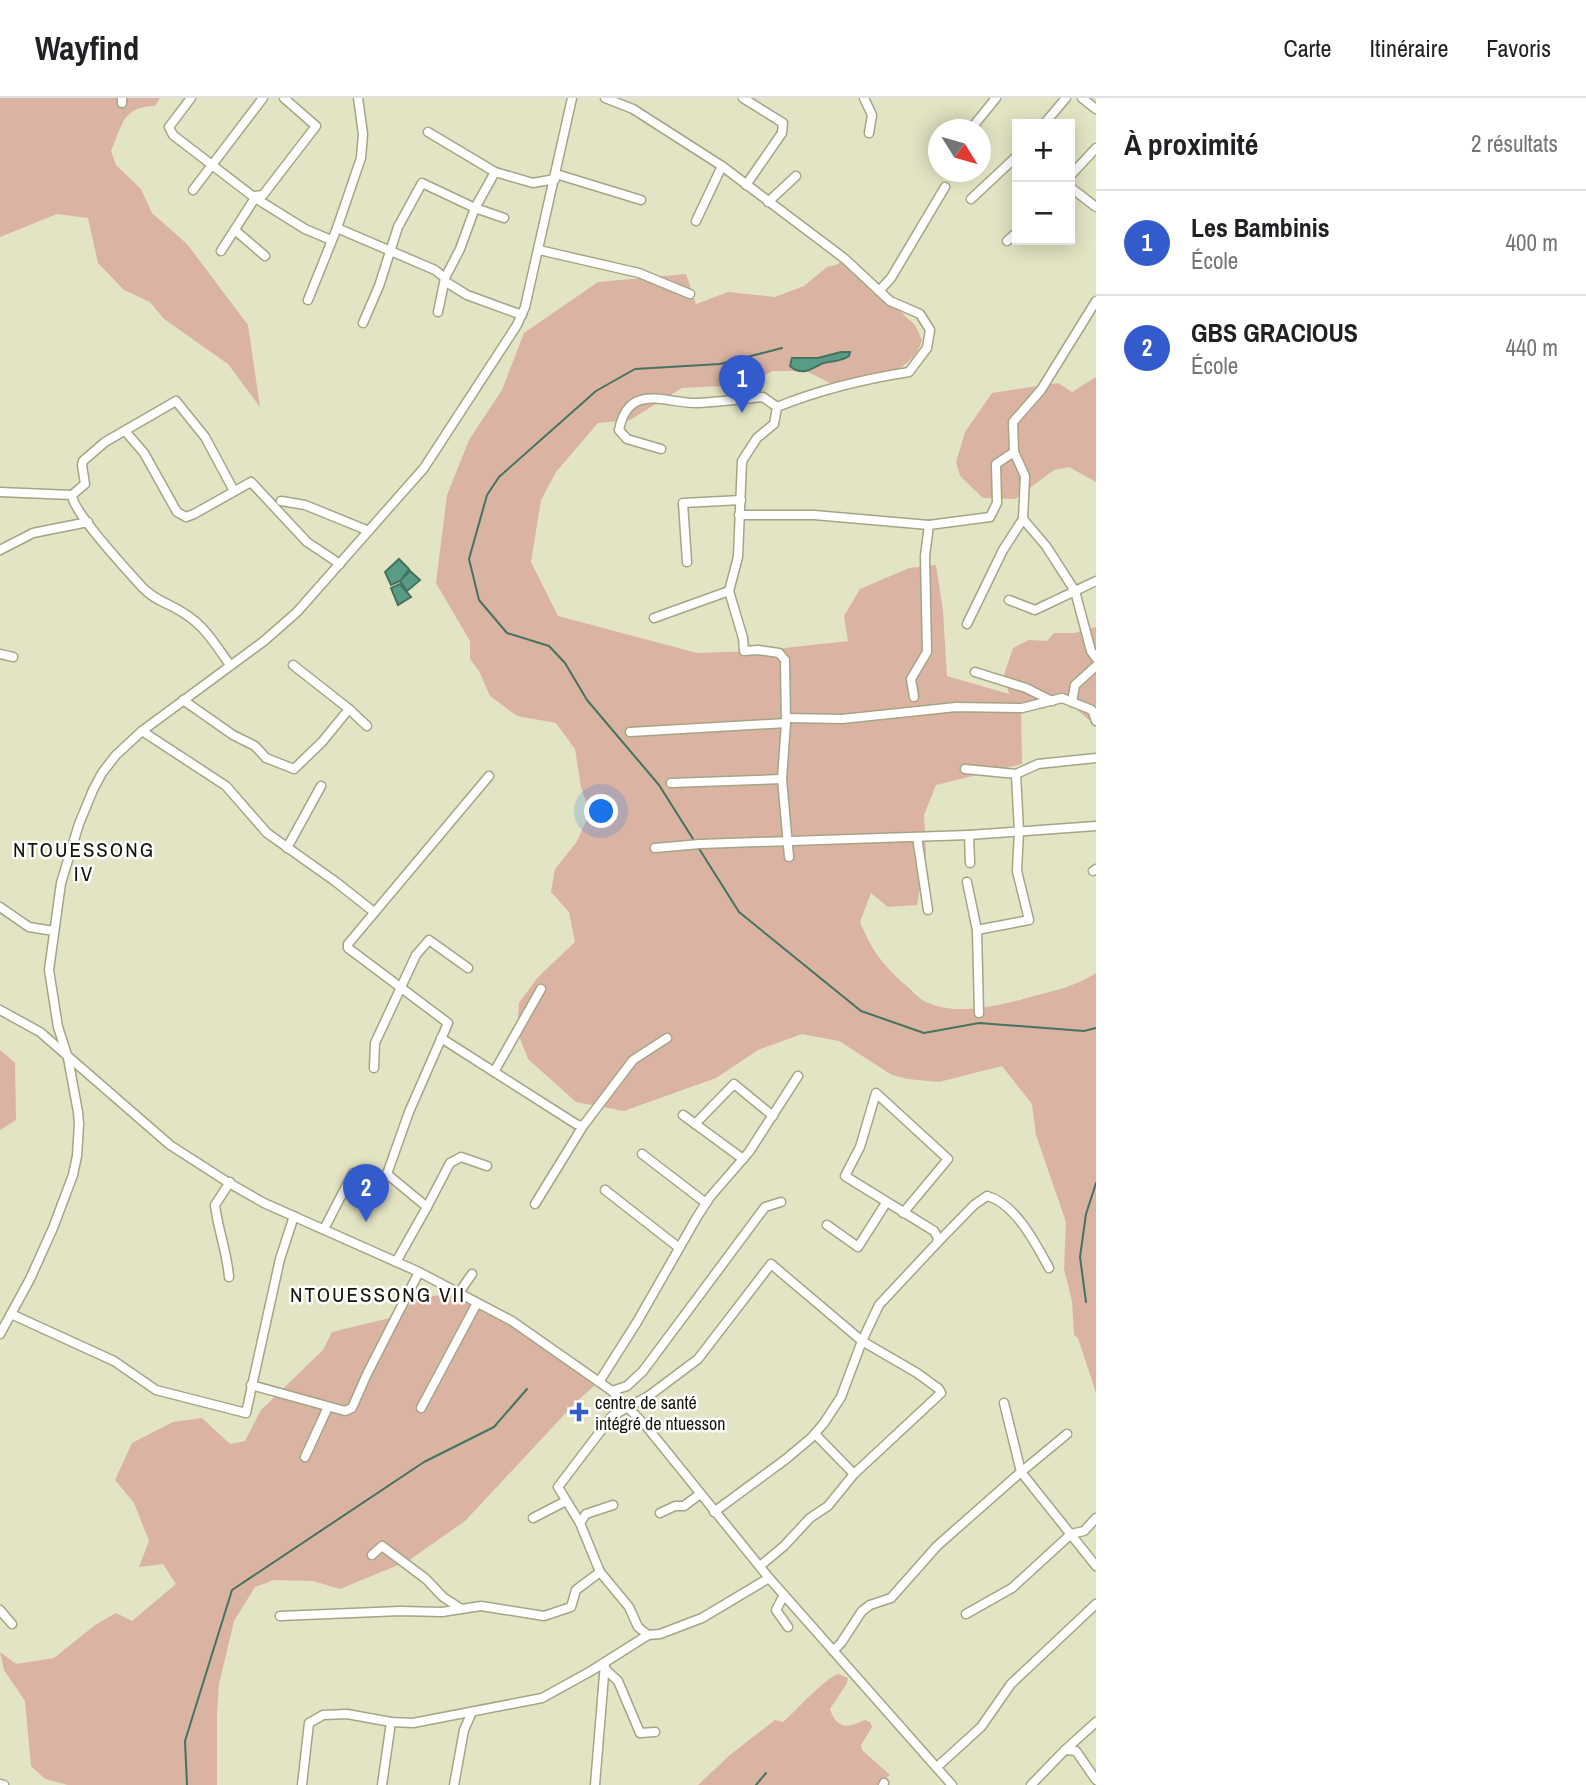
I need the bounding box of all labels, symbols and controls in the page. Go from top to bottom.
text: Wayfind [35,26,139,70]
text: Carte [1283,32,1332,64]
text: Itinéraire [1370,32,1448,64]
text: Favoris [1486,32,1551,64]
north arrow [928,119,991,182]
map controls [1012,119,1075,245]
button: + [1012,119,1075,182]
text: À proximité [1124,124,1258,164]
text: 2 résultats [1471,128,1558,159]
button: − [1012,182,1075,245]
text: Les Bambinis [1191,210,1330,245]
text: 1 [1142,227,1152,258]
text: 400 m [1506,227,1558,258]
text: École [1191,245,1238,276]
text: GBS GRACIOUS [1191,315,1358,350]
text: 2 [1142,332,1152,363]
text: 440 m [1506,332,1558,363]
text: École [1191,350,1238,381]
pin: 1 [719,355,765,413]
your location [584,794,618,828]
district label: NTOUESSONG IV [13,835,155,888]
pin: 2 [343,1164,389,1222]
district label: NTOUESSONG VII [290,1280,466,1309]
place label: centre de santé intégré de ntuesson [595,1390,725,1436]
marker: centre de santé intégré de ntuesson [569,1402,589,1422]

